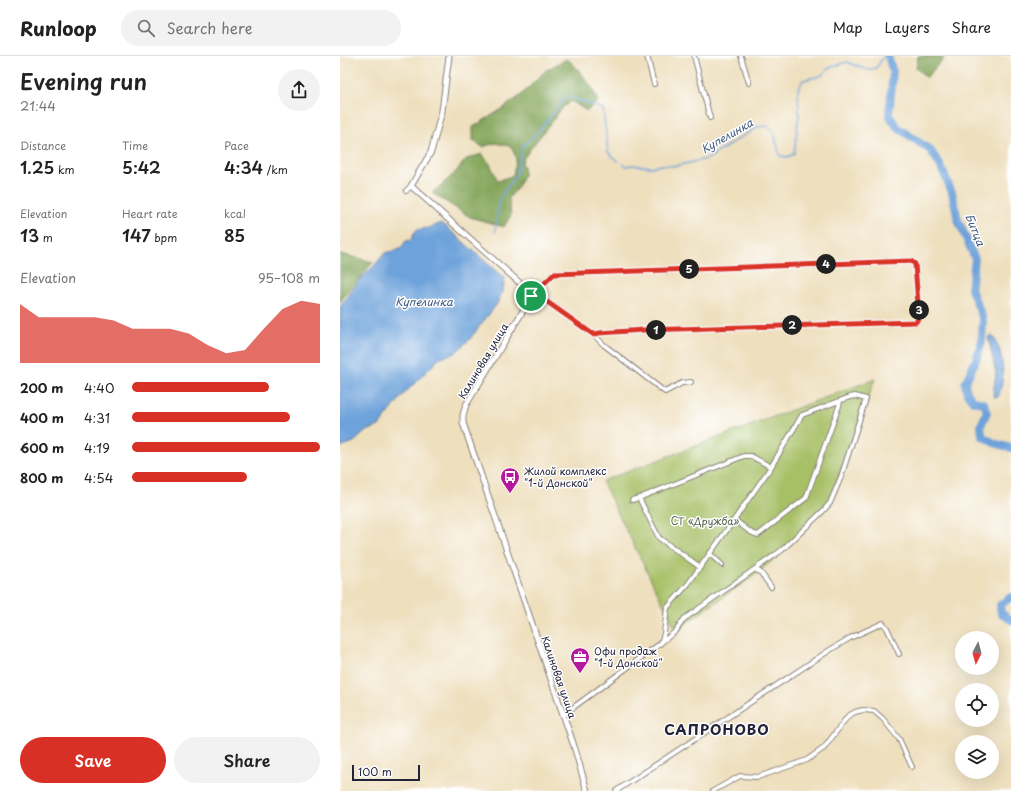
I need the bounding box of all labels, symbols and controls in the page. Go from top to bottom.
search box [121,10,401,46]
text: Runloop [20,14,97,42]
text: Search here [167,16,252,39]
icon: search [135,17,157,39]
text: Map [833,17,863,38]
text: Layers [885,17,930,38]
text: Share [952,17,991,38]
text: Evening run [20,64,147,97]
button: share [278,69,320,111]
text: 21:44 [20,96,56,115]
water label: Купелинка [698,113,757,157]
text: Distance [20,137,66,154]
text: Time [122,137,148,154]
text: Pace [224,137,249,154]
text: 1.25 [20,154,54,180]
text: 5:42 [122,154,161,180]
text: 4:34 [224,154,263,180]
text: km [54,161,74,178]
text: /km [263,161,288,178]
text: Elevation [20,205,67,222]
text: Heart rate [122,205,178,222]
text: kcal [224,205,246,222]
water label: Битца [961,211,990,249]
text: 13 [20,222,39,248]
text: 147 [122,222,151,248]
text: 85 [224,222,245,248]
text: m [39,229,53,246]
text: bpm [151,229,177,246]
pin: 4 [816,254,836,274]
text: 4 [822,255,830,272]
pin: 5 [679,259,699,279]
text: 5 [685,260,693,277]
text: Elevation [20,268,76,287]
text: 95–108 m [258,268,320,287]
pin [514,279,548,313]
icon: arrive [520,285,542,307]
water label: Купелинка [395,293,454,310]
pin: 3 [909,300,929,320]
text: 3 [915,301,923,318]
pin: 2 [782,315,802,335]
text: 2 [788,316,796,333]
street label: Калиновая улица [454,319,512,402]
pin: 1 [646,320,666,340]
text: 1 [653,321,659,338]
text: 200 m [20,378,64,397]
text: 4:40 [84,378,114,397]
text: 400 m [20,408,64,427]
text: 4:31 [84,408,110,427]
text: 600 m [20,438,64,457]
text: 4:19 [84,438,110,457]
place label: Жилой комплекс "1-й Донской" [524,463,606,490]
bus stop icon: Жилой комплекс "1-й Донской" [499,466,521,494]
text: 800 m [20,468,63,487]
text: 4:54 [84,468,113,487]
park label: СТ «Дружба» [671,513,740,528]
north arrow [955,631,999,675]
map controls [955,631,999,779]
street label: Калиновая улица [538,634,581,721]
place label: Офи продаж "1-й Донской" [594,643,663,670]
office icon: Офи продаж "1-й Донской" [569,646,591,674]
button: locate [955,683,999,727]
district label: САПРОНОВО [664,719,770,740]
button: layers [955,735,999,779]
button: Save [20,737,166,783]
button: Share [174,737,320,783]
scale bar [352,763,420,782]
text: 100 m [358,763,392,780]

